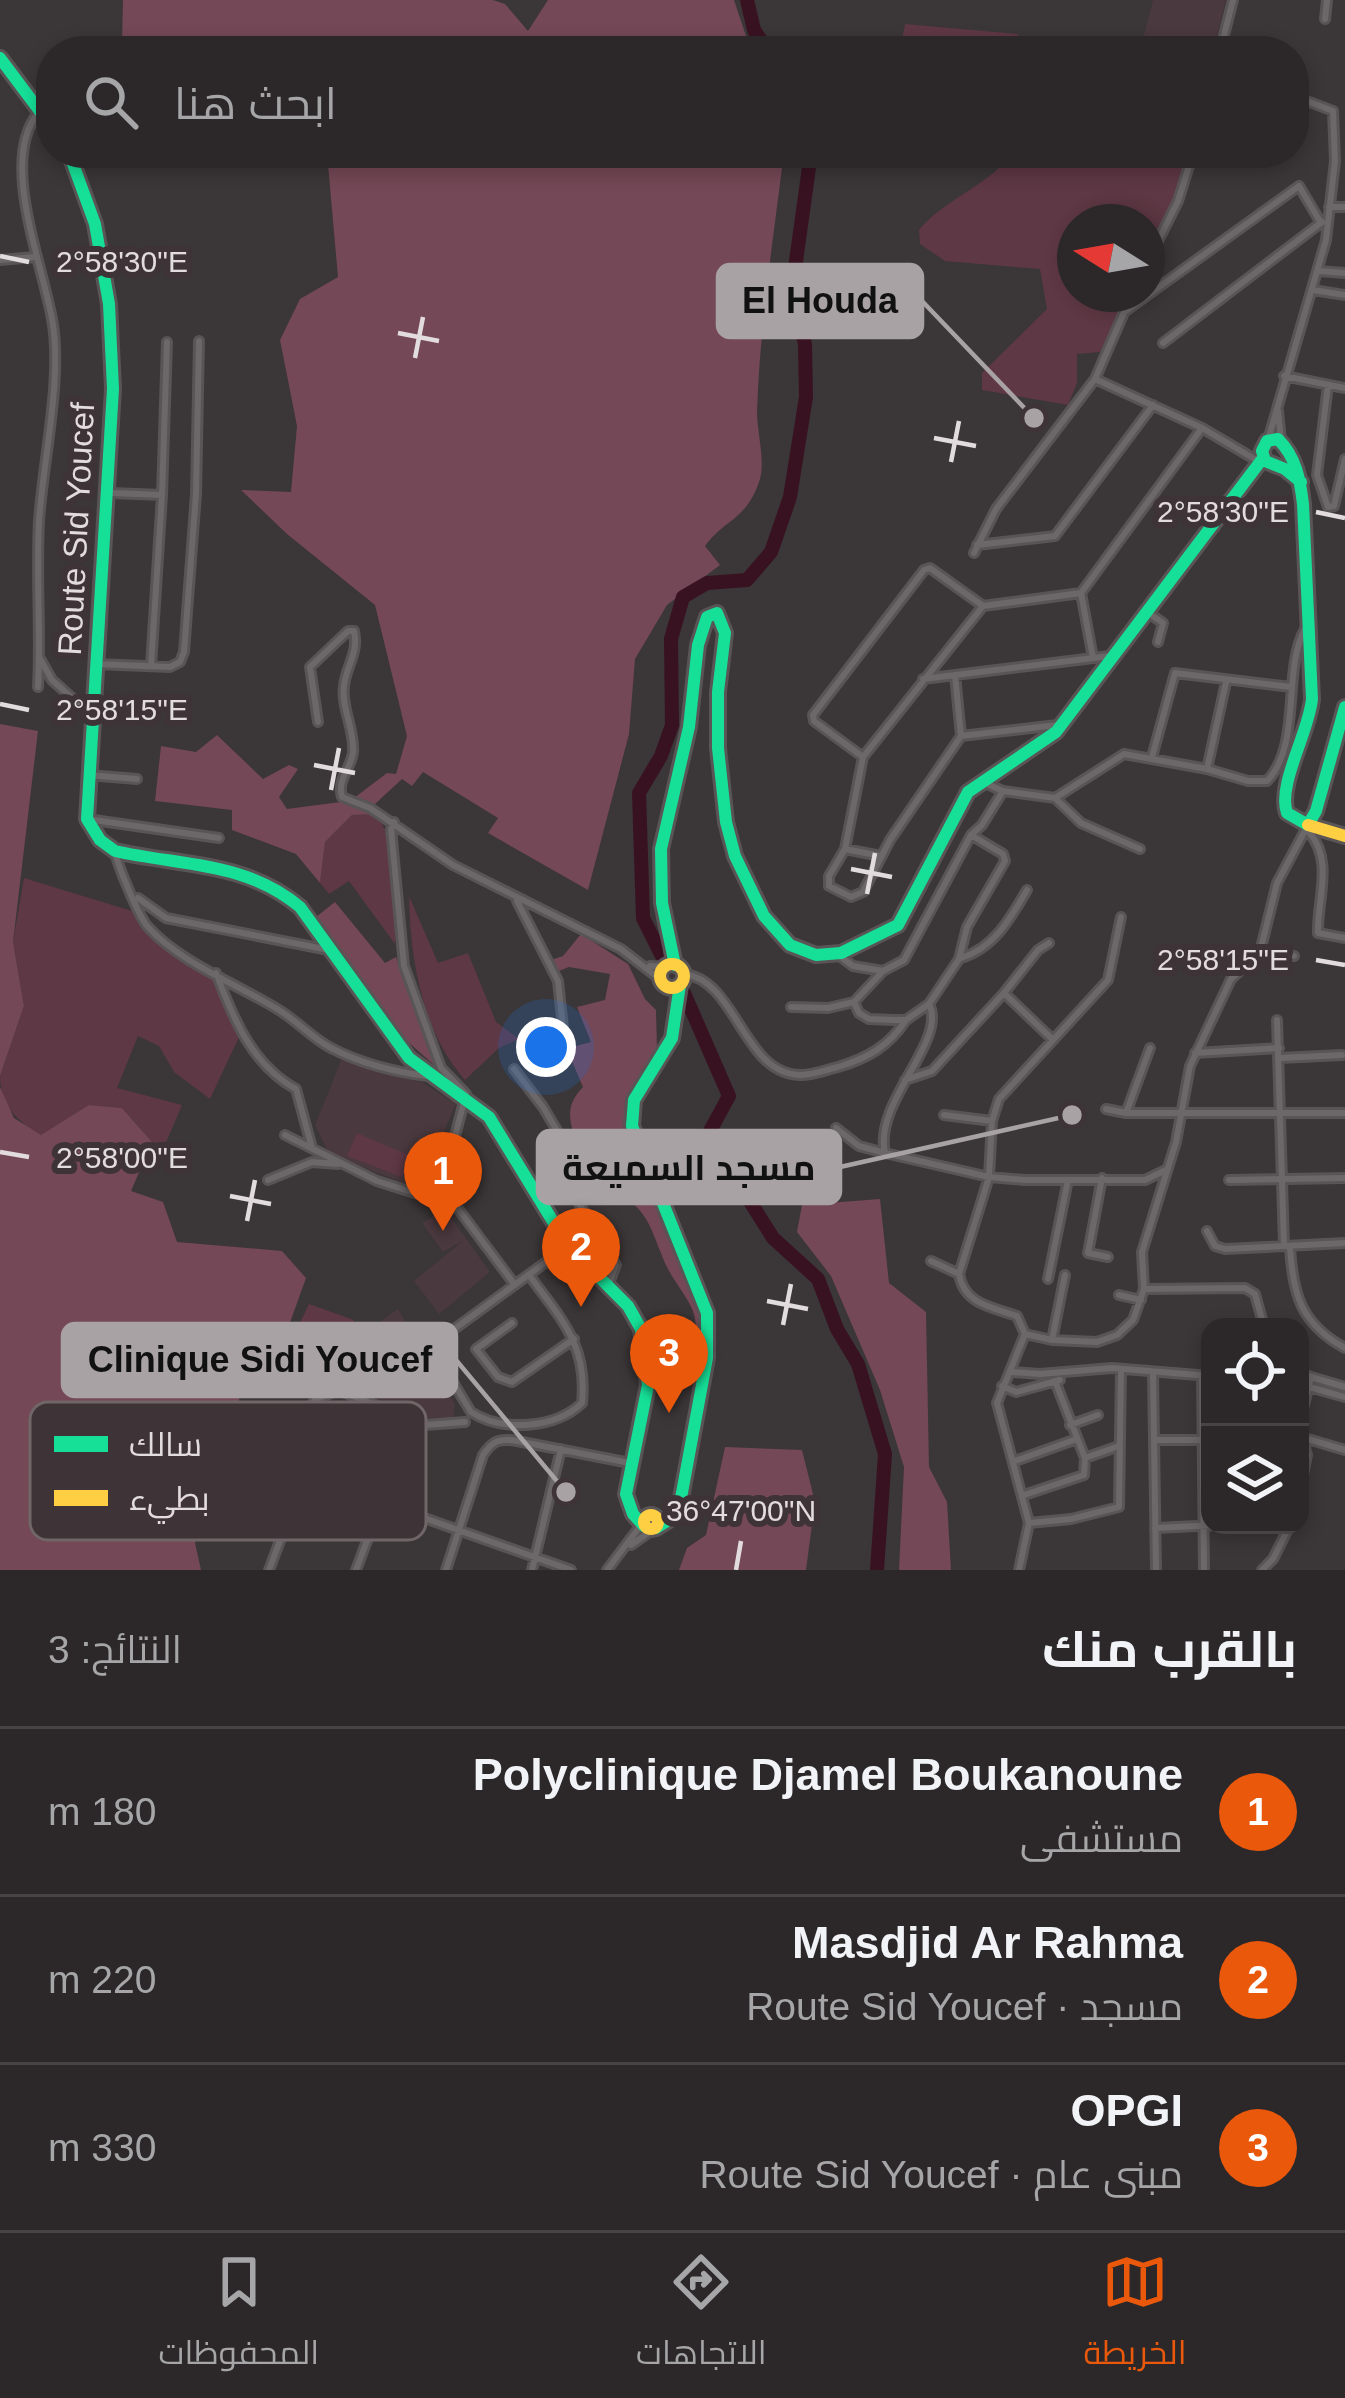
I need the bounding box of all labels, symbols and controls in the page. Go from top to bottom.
search box [36,36,1309,168]
icon: search [78,69,144,135]
text: ابحث هنا [174,78,337,129]
north arrow [1057,204,1165,312]
text: 2°58'30"E [56,245,188,278]
callout: El Houda [718,265,922,337]
text: El Houda [742,280,899,321]
street label: Route Sid Youcef [51,401,101,656]
text: 2°58'30"E [1157,495,1289,528]
text: 2°58'15"E [56,693,188,726]
text: 2°58'15"E [1157,943,1289,976]
your location [516,1017,576,1077]
callout: مسجد السميعة [538,1131,840,1203]
pin: 1 [404,1132,482,1231]
text: 2°58'00"E [56,1141,188,1174]
text: مسجد السميعة [562,1147,816,1188]
pin: 2 [542,1208,620,1307]
pin: 3 [630,1314,708,1413]
map controls [1201,1318,1309,1534]
button: locate [1201,1318,1309,1426]
callout: Clinique Sidi Youcef [63,1324,456,1396]
text: Clinique Sidi Youcef [88,1339,433,1380]
legend [30,1402,426,1540]
text: سالك [129,1426,202,1463]
button: layers [1201,1426,1309,1534]
text: بطيء [129,1480,210,1524]
text: 36°47'00"N [666,1494,816,1527]
text: بالقرب منك [1042,1621,1297,1678]
text: النتائج: 3 [48,1628,182,1671]
text: Polyclinique Djamel Boukanoune [473,1749,1183,1800]
text: 180 m [48,1790,156,1833]
text: 1 [1247,1790,1269,1833]
text: مستشفى [1020,1817,1183,1860]
text: Masdjid Ar Rahma [792,1917,1183,1968]
text: 220 m [48,1958,156,2001]
text: 2 [1247,1958,1269,2001]
text: مسجد · Route Sid Youcef [746,1985,1183,2028]
text: OPGI [1070,2085,1183,2136]
text: 330 m [48,2126,156,2169]
text: 3 [1247,2126,1269,2169]
text: مبنى عام · Route Sid Youcef [699,2153,1183,2196]
tab: المحفوظات [158,2249,319,2383]
tab: الاتجاهات [636,2249,767,2383]
tab: الخريطة [1084,2249,1187,2383]

